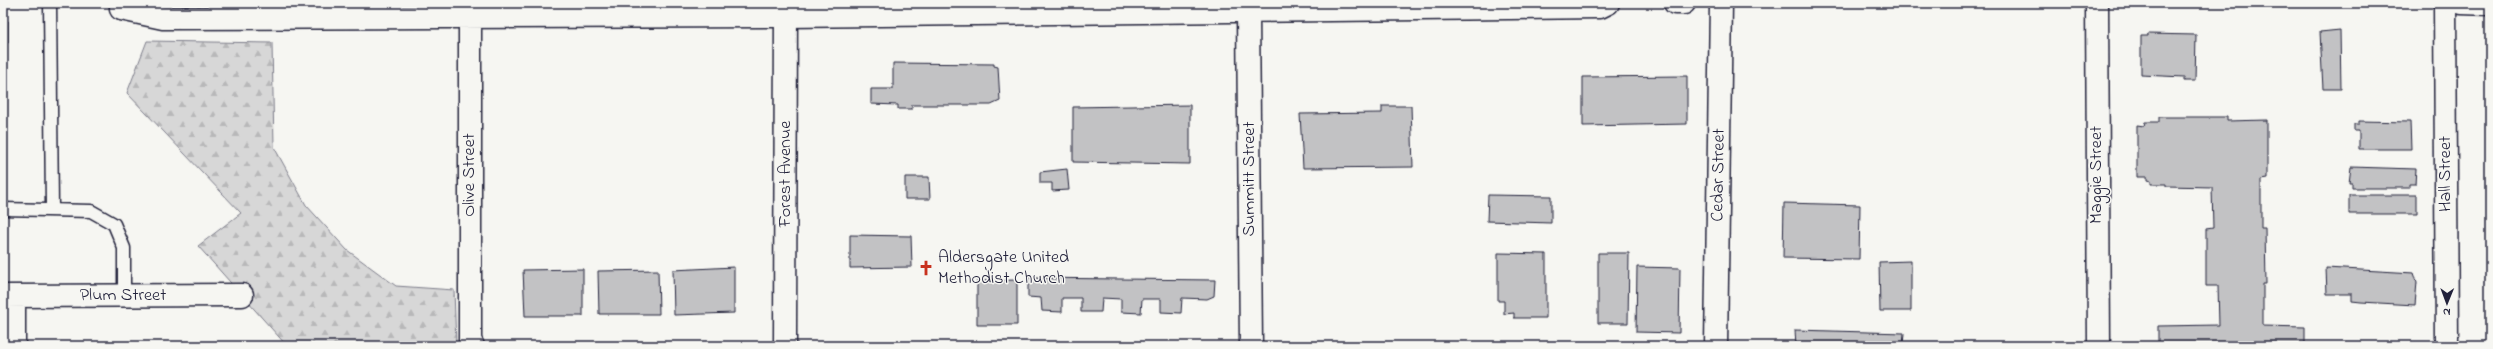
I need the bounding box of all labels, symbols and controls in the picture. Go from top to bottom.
street label: Forest Avenue [773,120,799,228]
street label: Summitt Street [1237,122,1263,236]
street label: Maggie Street [2084,126,2111,224]
street label: Cedar Street [1705,128,1733,222]
street label: Olive Street [457,133,483,217]
street label: Hall Street [2433,136,2459,212]
place label: Aldersgate United Methodist Church [938,245,1069,292]
church icon: Aldersgate United Methodist Church [917,259,935,277]
street label: Plum Street [80,283,166,309]
north arrow [2427,283,2467,323]
text: N [2443,304,2451,320]

